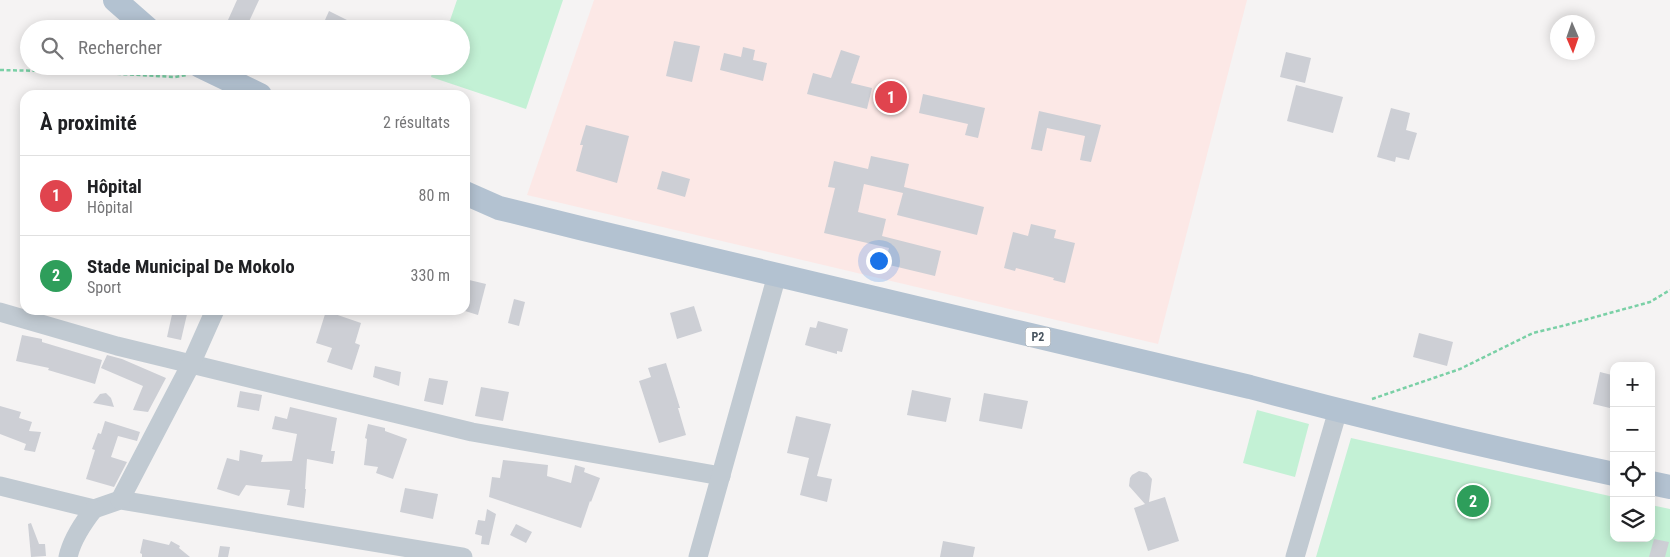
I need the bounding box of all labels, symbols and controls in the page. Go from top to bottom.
north arrow [1550,15,1595,60]
search box [20,20,470,75]
icon: search [38,34,66,62]
text: Rechercher [78,36,162,59]
pin: 1 [875,78,907,116]
text: À proximité [40,111,137,135]
text: 2 résultats [383,113,450,132]
text: Hôpital [87,175,142,198]
text: 1 [52,186,60,205]
text: 80 m [418,186,450,205]
text: Hôpital [87,198,133,217]
your location [866,248,892,274]
text: Stade Municipal De Mokolo [87,255,295,278]
text: 2 [52,266,60,285]
text: 330 m [411,266,450,285]
text: Sport [87,278,121,297]
road number: P2 [1026,328,1050,347]
map controls [1610,362,1655,542]
button: + [1610,362,1655,407]
button: − [1610,407,1655,452]
button: locate [1610,452,1655,497]
pin: 2 [1457,482,1489,520]
button: layers [1610,497,1655,542]

